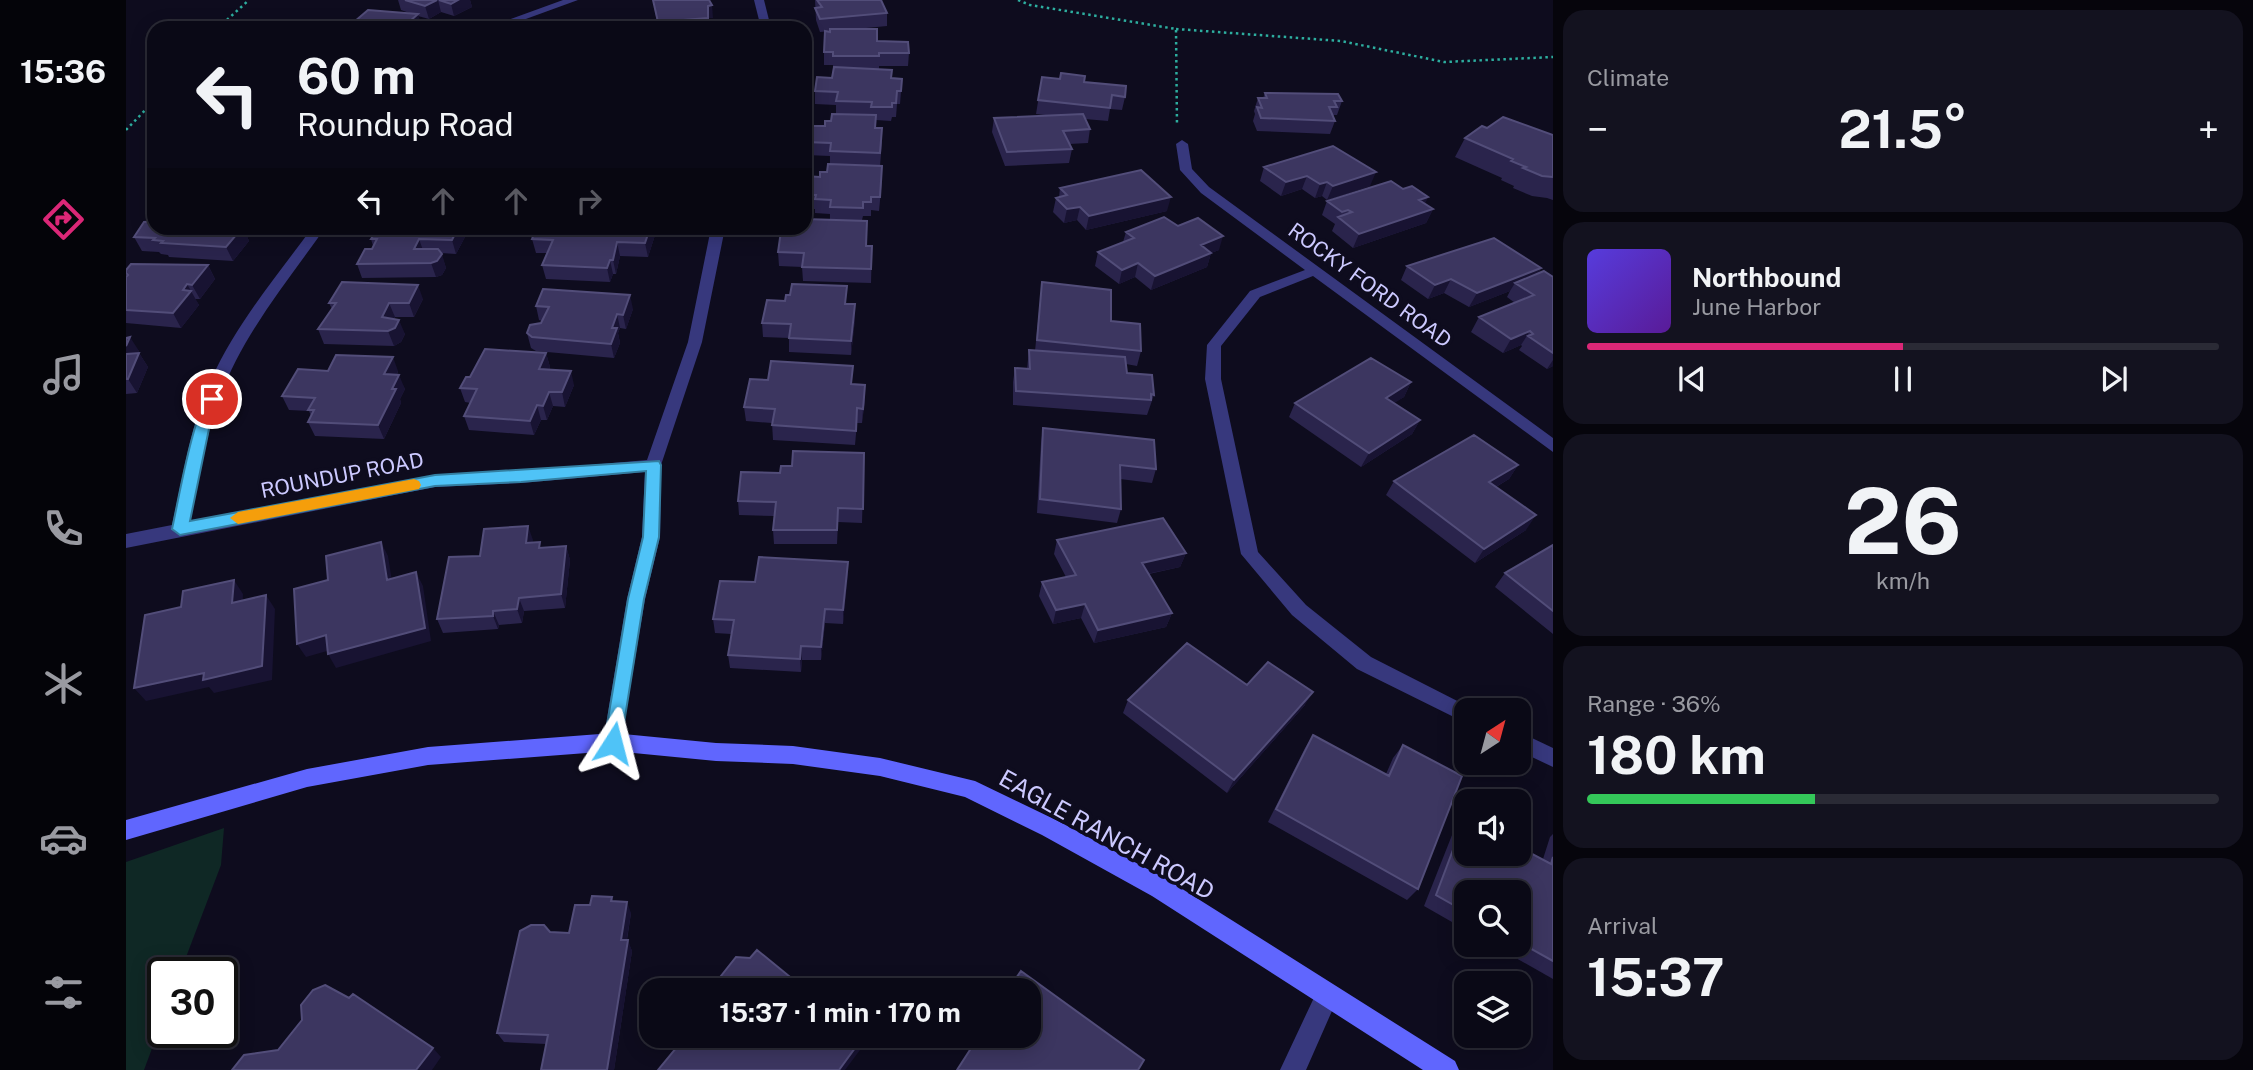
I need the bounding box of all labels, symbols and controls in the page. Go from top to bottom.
text: 60 m [297,47,416,105]
icon: left [182,49,273,140]
text: 15:36 [20,53,106,90]
text: Climate [1587,64,1669,91]
text: 21.5° [1838,99,1968,160]
text: Roundup Road [297,106,514,143]
text: − [1587,107,1608,152]
text: + [2198,107,2219,152]
icon: left [351,182,389,220]
icon: ahead [424,182,462,220]
icon: ahead [497,182,535,220]
icon: right [570,182,608,220]
icon: directions [39,195,88,244]
street label: ROCKY FORD ROAD [1283,217,1457,353]
text: Northbound [1692,262,1841,293]
text: June Harbor [1692,293,1821,320]
icon: music [39,350,88,399]
icon: previous [1673,360,1711,398]
icon: pause [1884,360,1922,398]
icon: next [2095,360,2133,398]
pin [182,369,242,429]
icon: arrive [193,380,231,418]
street label: ROUNDUP ROAD [258,447,426,503]
text: 26 [1844,468,1962,574]
icon: phone [39,504,88,553]
text: km/h [1876,567,1930,594]
icon: climate [39,659,88,708]
text: Range · 36% [1587,690,1721,717]
north arrow [1454,698,1531,775]
map controls [1454,698,1531,1048]
position arrow [576,706,650,780]
text: 180 km [1587,725,1766,786]
street label: EAGLE RANCH ROAD [994,763,1220,905]
button: sound [1454,789,1531,866]
icon: car [39,814,88,863]
button: search [1454,880,1531,957]
text: Arrival [1587,912,1658,939]
text: 15:37 [1587,947,1725,1008]
speed limit sign: 30 [147,957,238,1048]
icon: filters [39,968,88,1017]
button: layers [1454,971,1531,1048]
text: 15:37 · 1 min · 170 m [719,997,961,1028]

